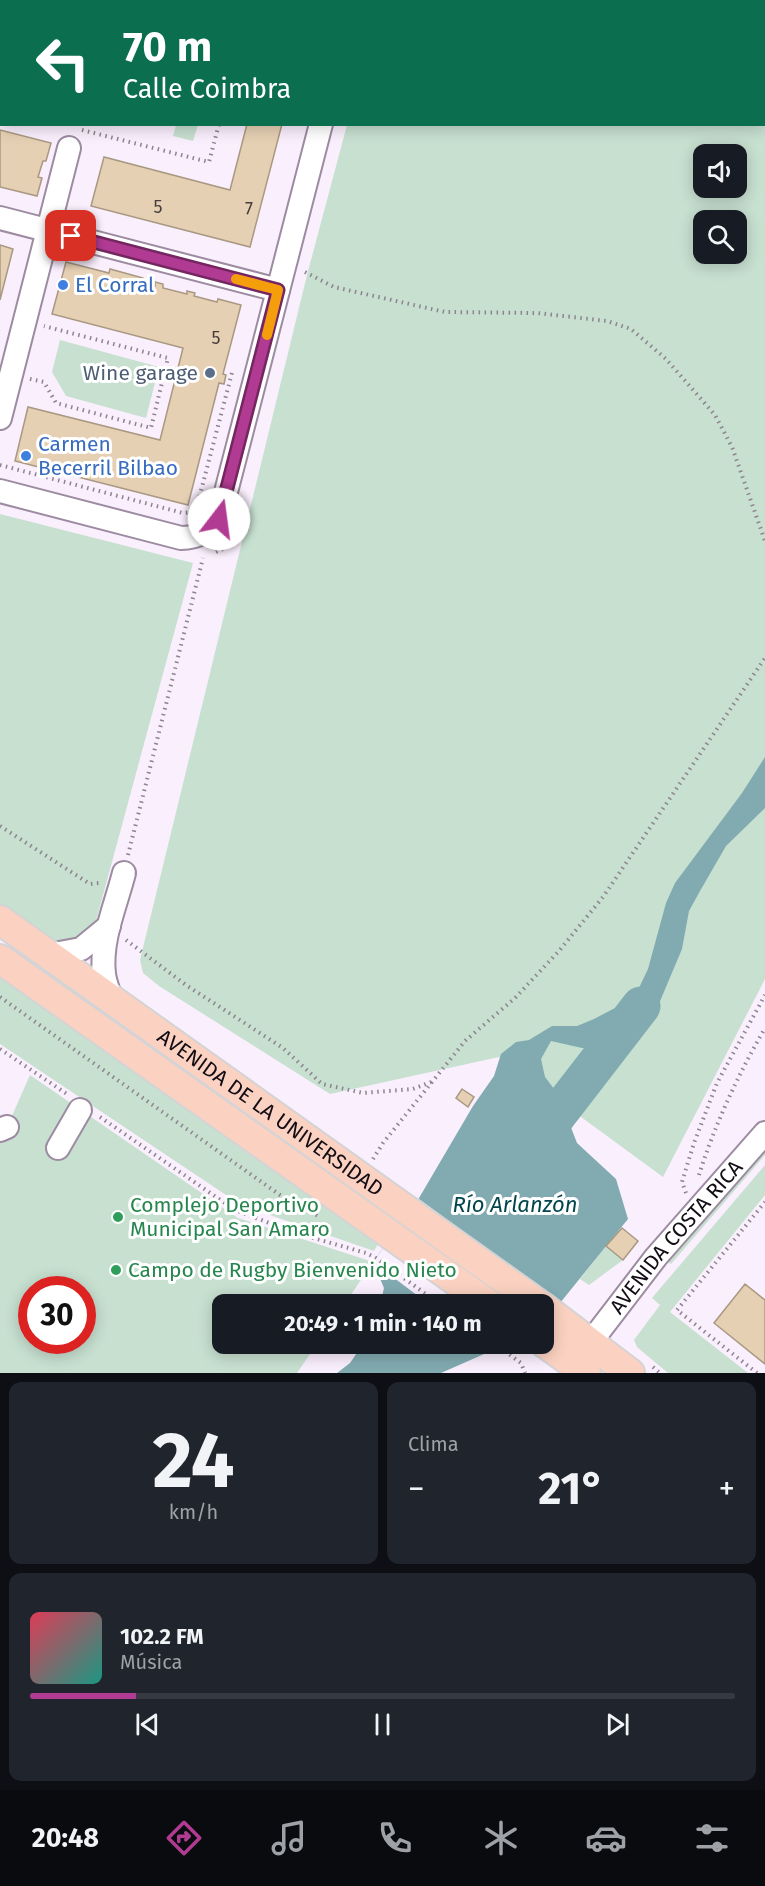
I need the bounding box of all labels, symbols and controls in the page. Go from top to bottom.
text: 70 m [123,22,212,72]
icon: left [24,24,102,102]
text: Calle Coimbra [123,73,291,105]
map controls [693,144,747,264]
button: sound [693,144,747,198]
house number: 5 [153,196,163,218]
house number: 7 [245,198,253,220]
pin [45,210,96,261]
button: search [693,210,747,264]
icon: arrive [54,219,87,252]
place label: El Corral [75,272,154,298]
marker: El Corral [56,278,70,292]
house number: 5 [211,327,221,349]
place label: Wine garage [83,360,198,386]
marker: Wine garage [203,366,217,380]
place label: Carmen Becerril Bilbao [38,431,178,481]
marker: Carmen Becerril Bilbao [19,449,33,463]
position arrow [187,487,251,551]
street label: AVENIDA DE LA UNIVERSIDAD [152,1023,388,1202]
street label: AVENIDA COSTA RICA [604,1155,748,1319]
water label: Río Arlanzón [453,1191,577,1218]
place label: Complejo Deportivo Municipal San Amaro [130,1192,330,1242]
marker: Complejo Deportivo Municipal San Amaro [111,1210,125,1224]
place label: Campo de Rugby Bienvenido Nieto [128,1257,457,1283]
marker: Campo de Rugby Bienvenido Nieto [109,1263,123,1277]
speed limit sign: 30 [18,1276,96,1354]
text: 20:49 · 1 min · 140 m [284,1310,482,1337]
text: 24 [152,1414,235,1508]
text: Clima [408,1432,459,1456]
text: 21° [538,1462,605,1516]
text: − [408,1469,425,1509]
text: + [719,1469,735,1509]
text: km/h [169,1500,218,1524]
text: 102.2 FM [120,1623,204,1650]
text: Música [120,1650,182,1674]
icon: previous [131,1708,164,1741]
icon: pause [366,1708,399,1741]
icon: next [601,1708,634,1741]
icon: directions [163,1817,205,1859]
icon: music [268,1817,310,1859]
icon: phone [374,1817,416,1859]
icon: climate [480,1817,522,1859]
icon: car [585,1817,627,1859]
icon: filters [691,1817,733,1859]
text: 20:48 [32,1822,99,1854]

